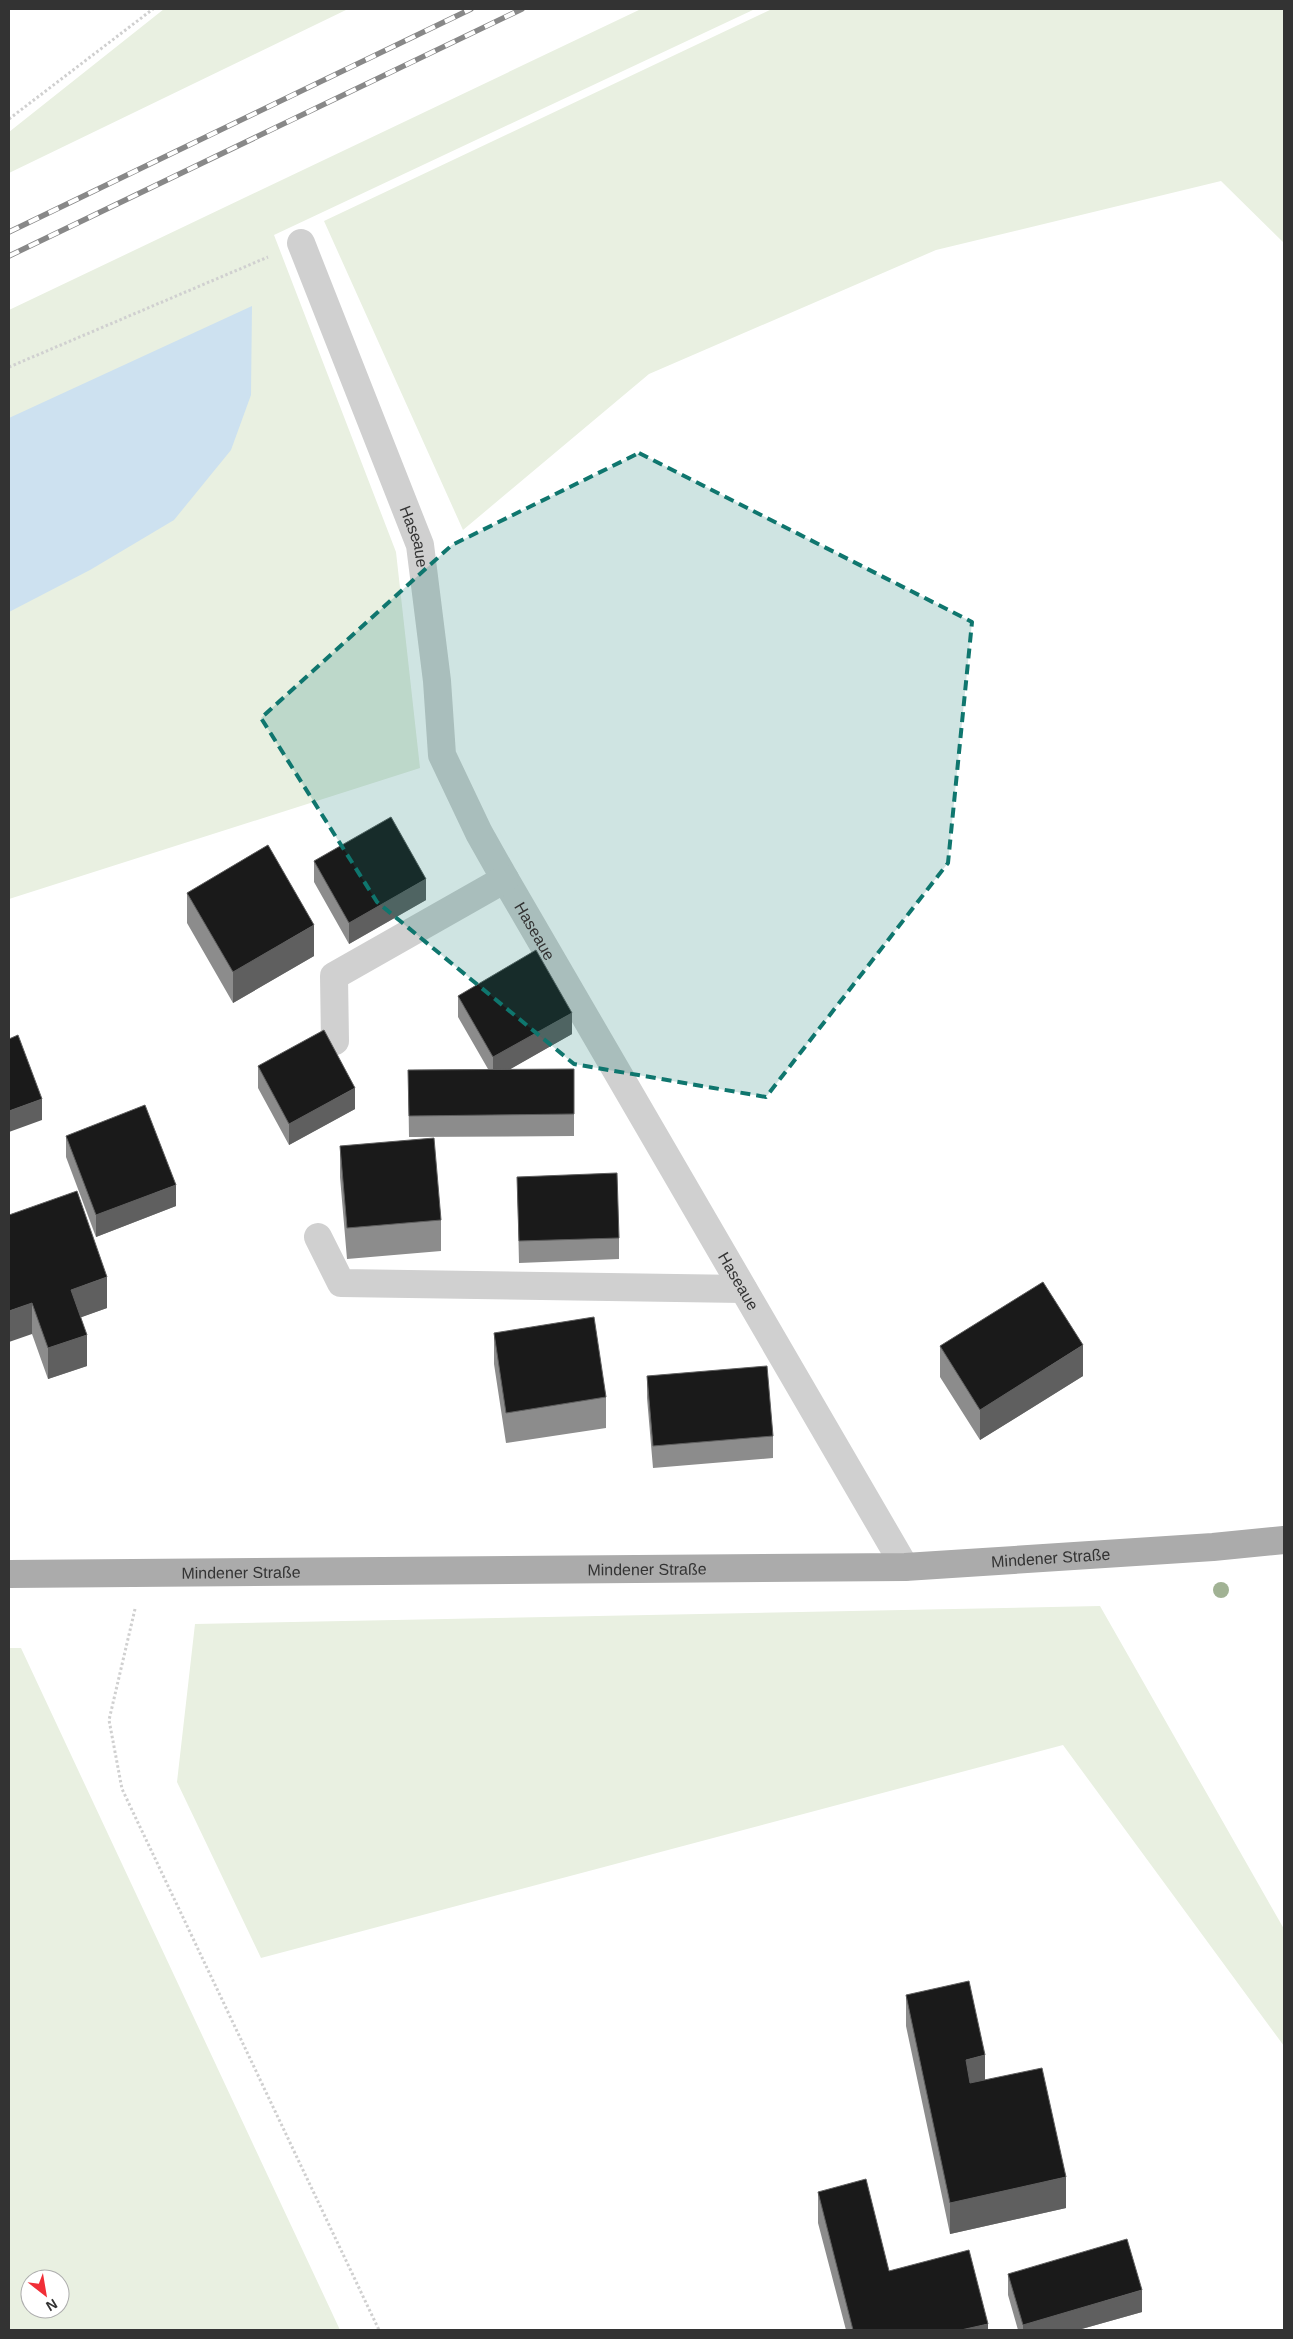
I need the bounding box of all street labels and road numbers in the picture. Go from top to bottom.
street label: Haseaue [397,503,431,568]
street label: Haseaue [512,899,559,963]
street label: Haseaue [715,1249,762,1313]
street label: Mindener Straße [991,1545,1111,1570]
street label: Mindener Straße [587,1560,707,1578]
street label: Mindener Straße [181,1563,301,1581]

